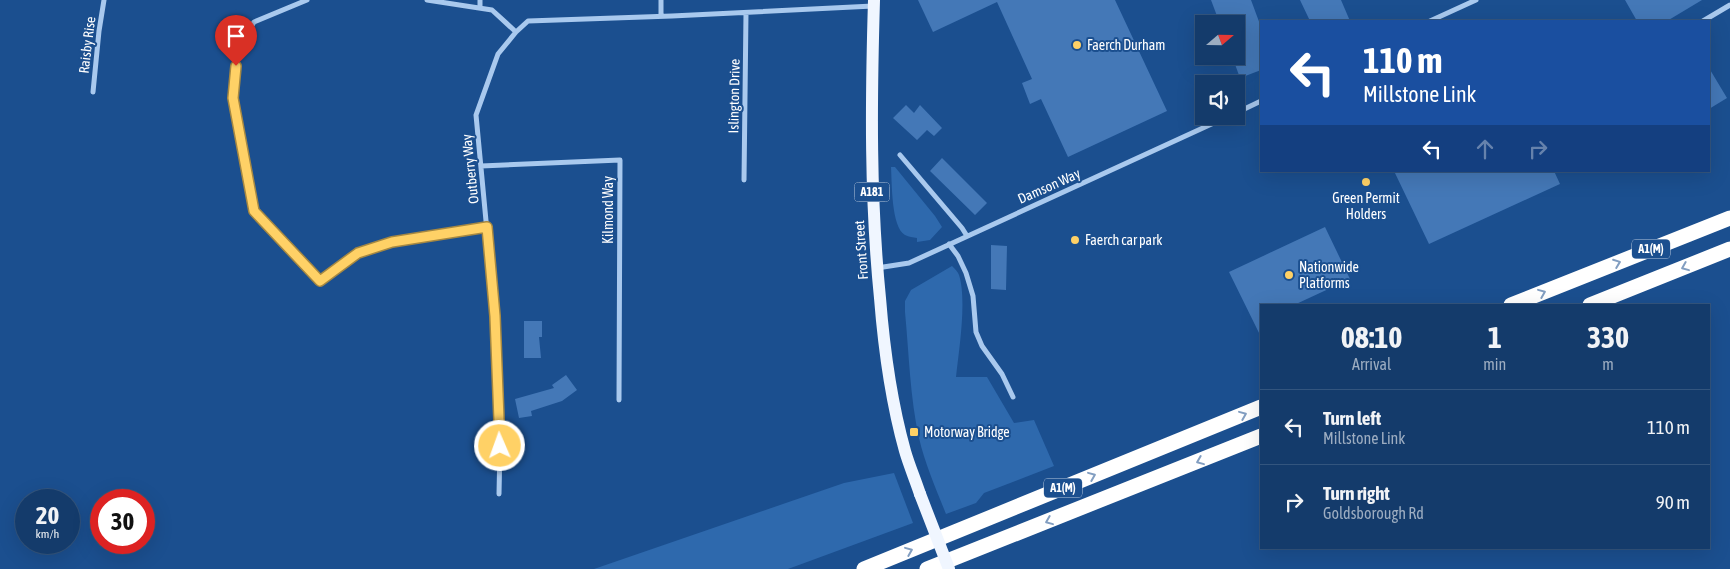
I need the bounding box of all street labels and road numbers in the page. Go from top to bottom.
street label: Raisby Rise [76,16,98,74]
street label: Islington Drive [725,59,743,133]
street label: Outberry Way [458,133,482,205]
street label: Damson Way [1015,165,1083,207]
street label: Kilmond Way [600,176,616,244]
road number: A181 [854,182,890,202]
street label: Front Street [851,220,871,280]
road number: A1(M) [1632,240,1670,258]
road number: A1(M) [1044,478,1082,498]

